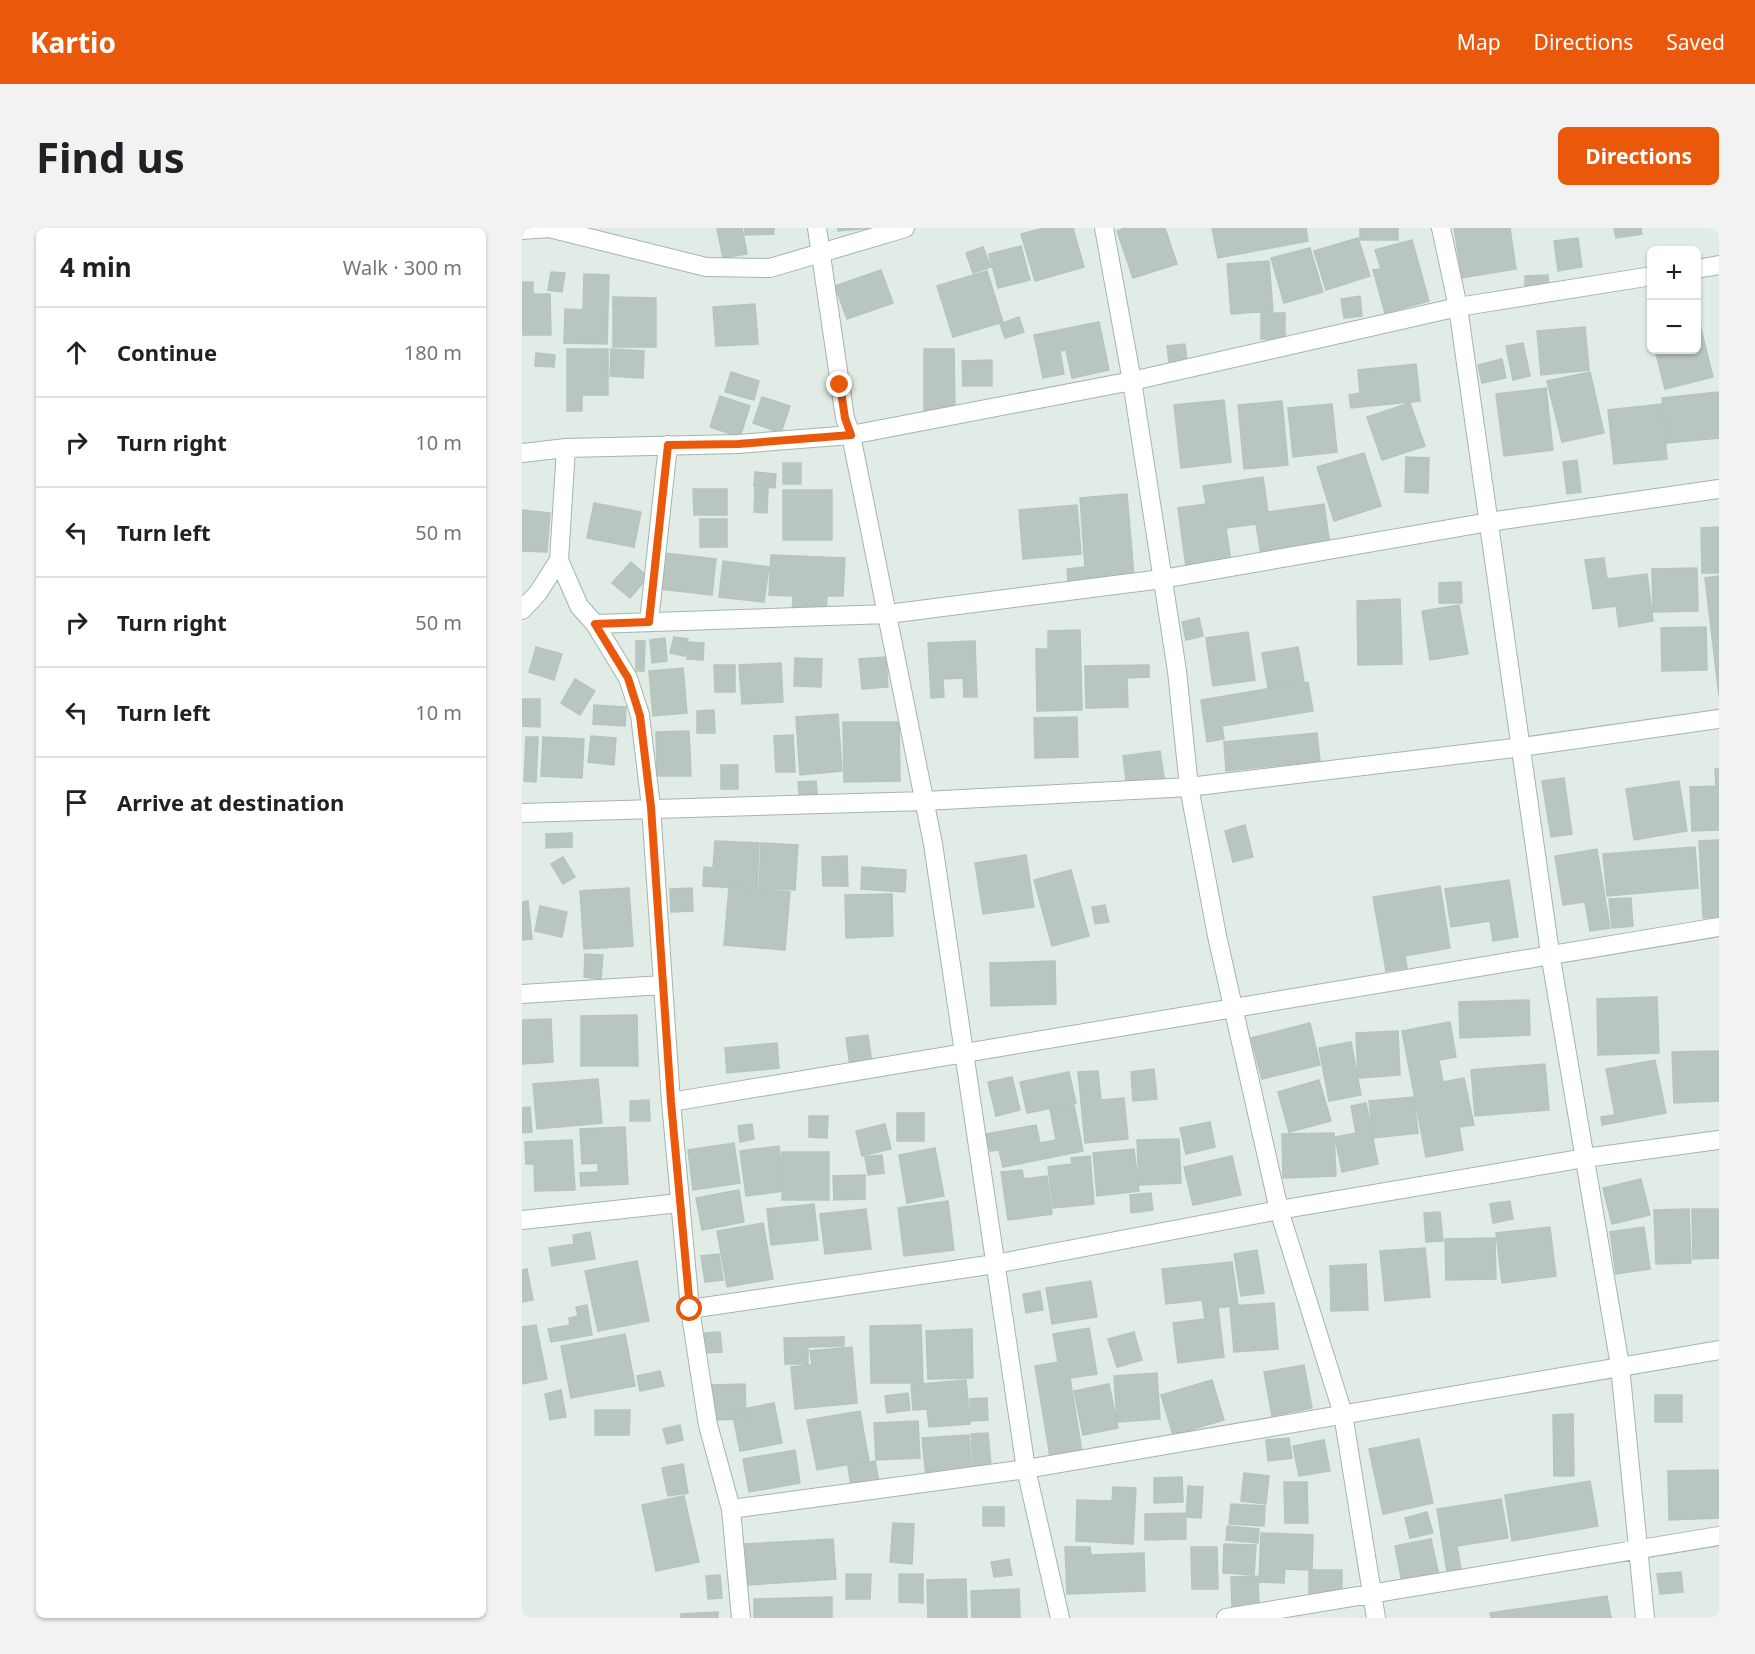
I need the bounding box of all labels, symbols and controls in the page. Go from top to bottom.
text: Kartio [30,23,116,61]
text: Map [1457,28,1501,56]
text: Directions [1534,28,1633,56]
text: Saved [1666,28,1725,56]
button: Directions [1558,127,1719,185]
text: Find us [36,128,185,185]
map controls [1647,246,1701,354]
button: + [1647,246,1701,300]
text: 4 min [60,249,132,285]
text: Walk · 300 m [343,254,462,281]
button: − [1647,300,1701,354]
icon: ahead [60,336,93,369]
text: Continue [117,337,217,367]
text: 180 m [404,339,462,366]
route end [826,371,852,397]
icon: right [60,426,93,459]
text: Turn right [117,427,227,457]
text: 10 m [415,429,462,456]
icon: left [60,516,93,549]
text: Turn left [117,517,211,547]
text: 50 m [415,519,462,546]
icon: right [60,606,93,639]
text: Turn right [117,607,227,637]
text: 50 m [415,609,462,636]
icon: left [60,696,93,729]
text: Turn left [117,697,211,727]
text: 10 m [415,699,462,726]
icon: arrive [60,786,93,819]
text: Arrive at destination [117,787,344,817]
route start [676,1295,702,1321]

